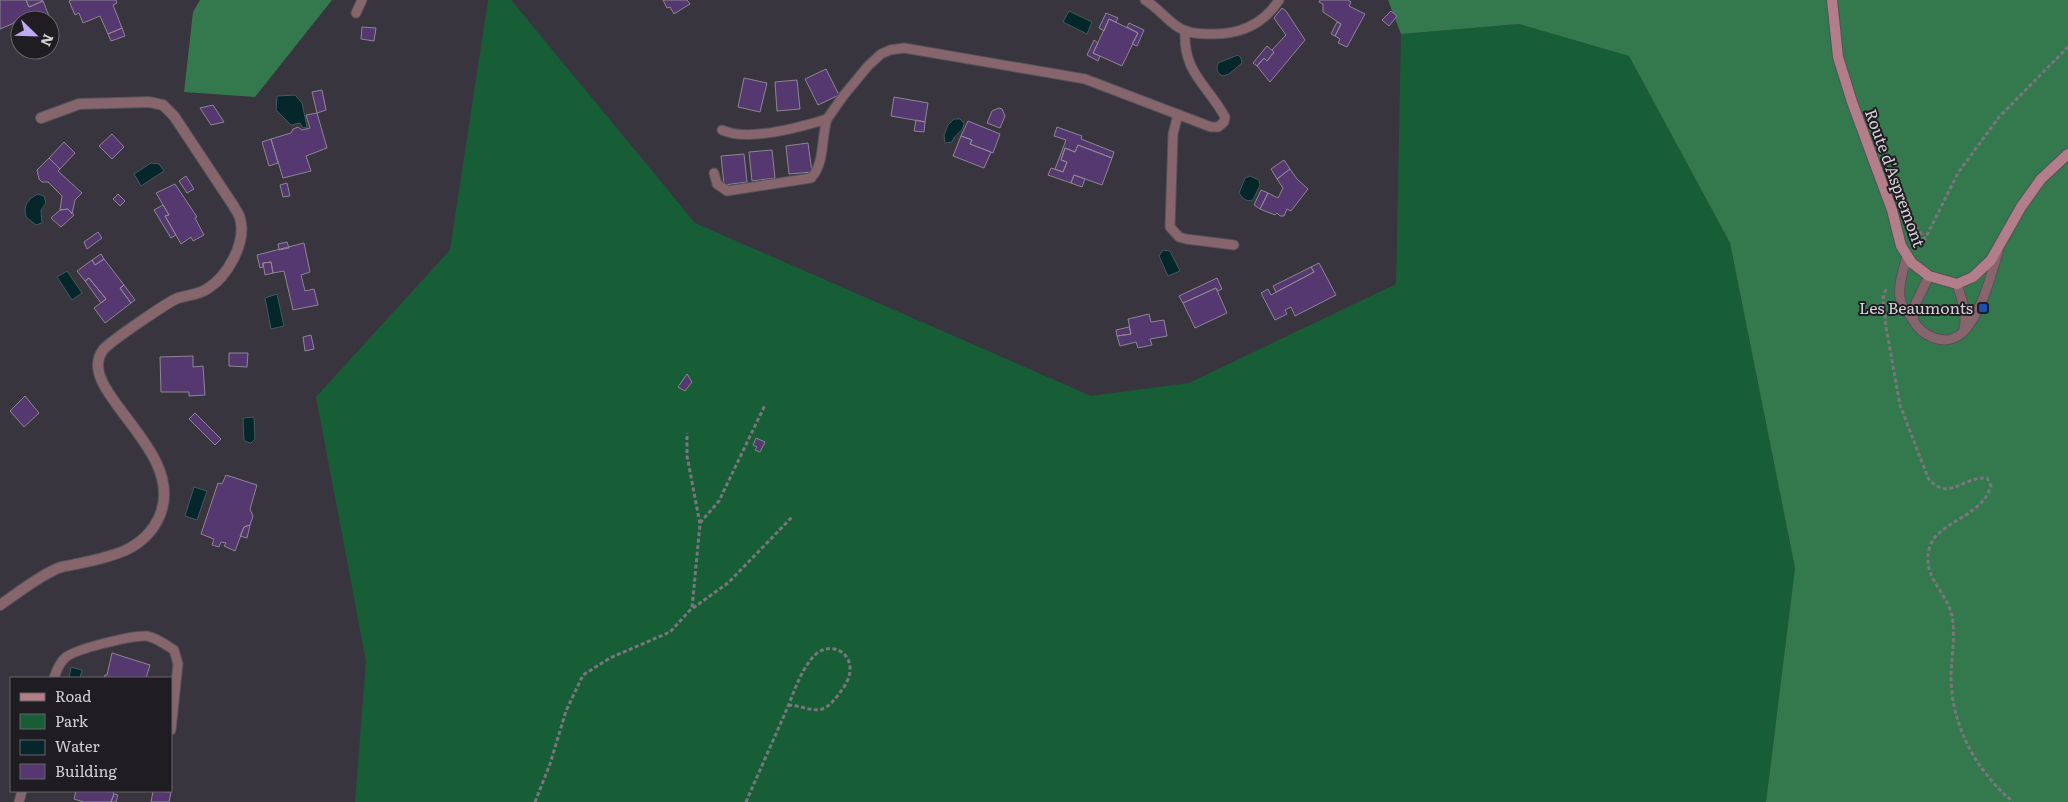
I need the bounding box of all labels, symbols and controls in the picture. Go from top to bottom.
north arrow [10,10,60,60]
text: N [36,31,59,50]
street label: Route d'Aspremont [1860,105,1932,251]
place label: Les Beaumonts [1859,295,1973,319]
marker: Les Beaumonts [1977,302,1989,314]
legend [10,677,172,792]
text: Road [55,684,91,707]
text: Park [55,709,89,732]
text: Water [55,734,100,757]
text: Building [55,759,117,782]

